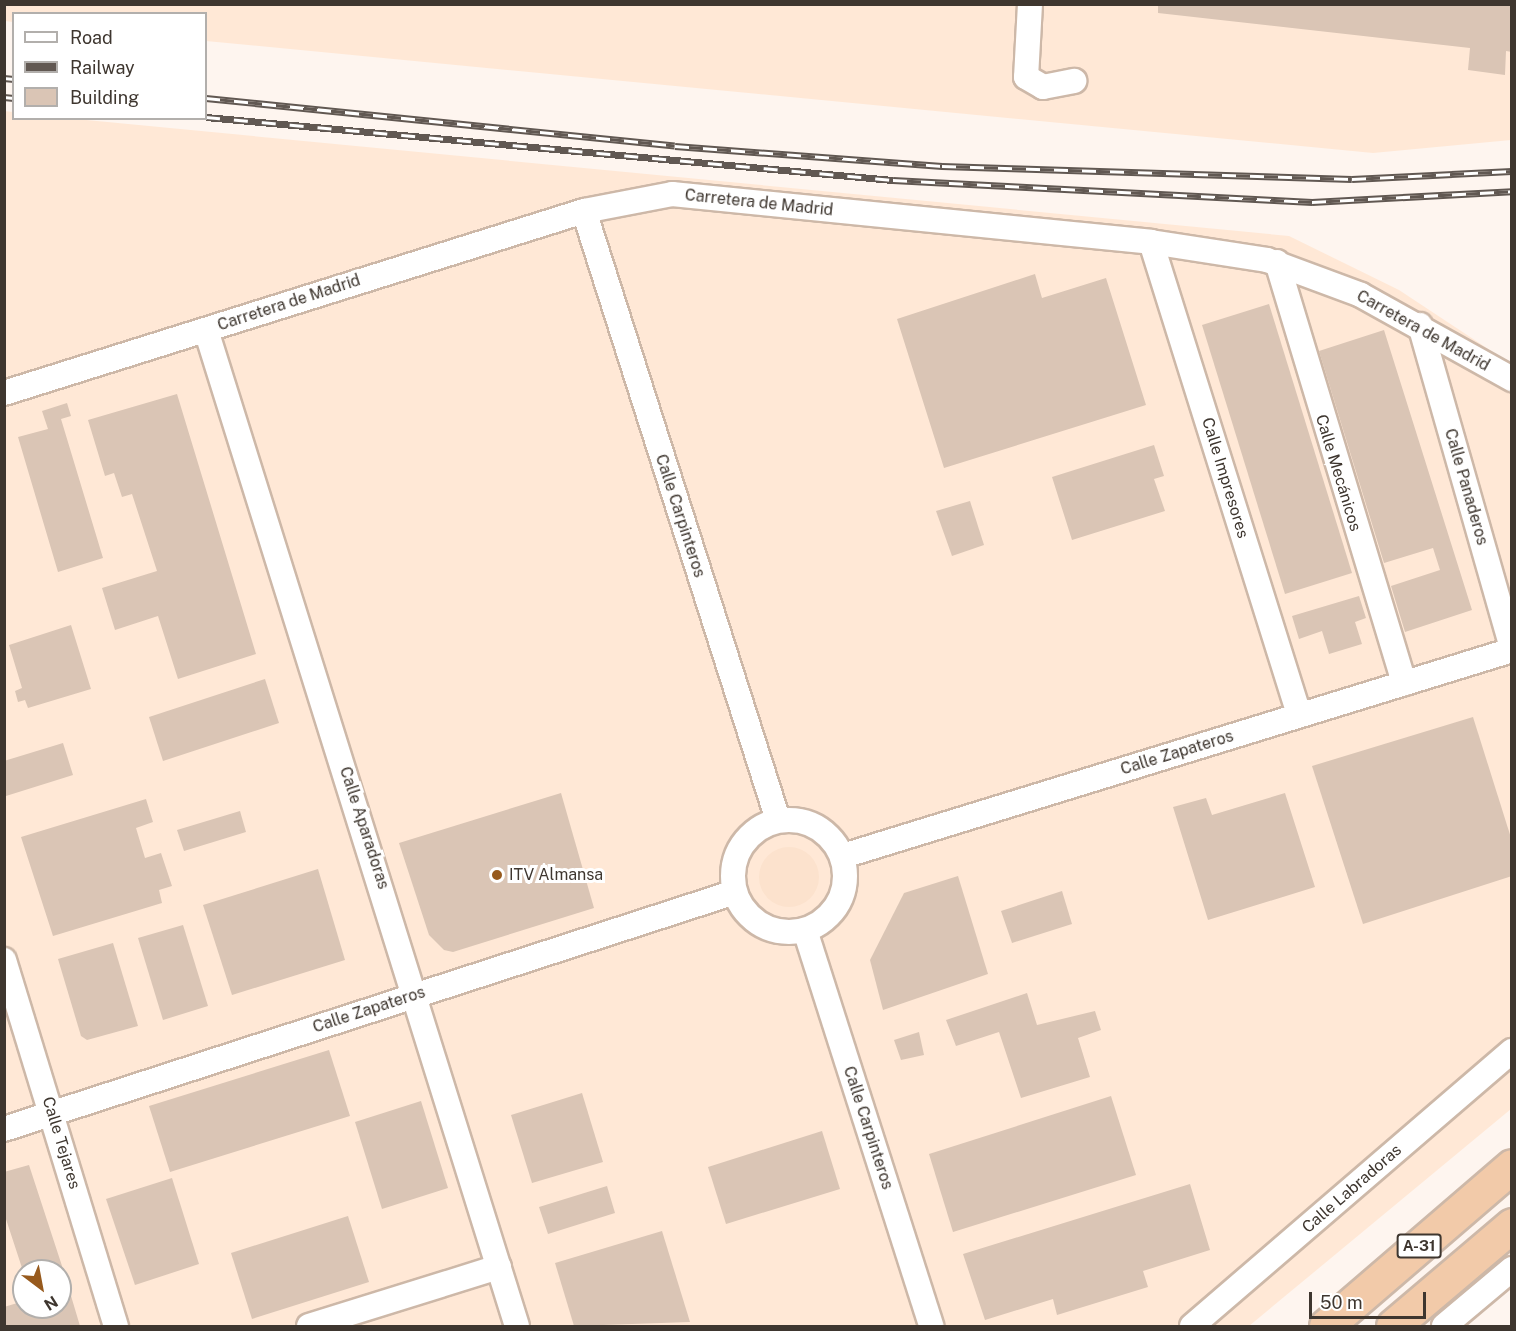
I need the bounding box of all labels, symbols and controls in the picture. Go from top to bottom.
legend [12,12,207,120]
text: Road [70,27,113,48]
text: Railway [70,57,135,78]
text: Building [70,87,139,108]
street label: Carretera de Madrid [684,186,834,220]
street label: Carretera de Madrid [215,271,363,335]
street label: Carretera de Madrid [1353,286,1493,376]
street label: Calle Mecánicos [1311,412,1365,534]
street label: Calle Impresores [1198,415,1252,541]
street label: Calle Panaderos [1440,426,1492,548]
street label: Calle Carpinteros [651,452,709,580]
street label: Calle Zapateros [1118,727,1236,779]
street label: Calle Aparadoras [335,764,393,892]
place label: ITV Almansa [509,865,603,885]
marker: ITV Almansa [490,868,504,882]
street label: Calle Zapateros [310,983,428,1037]
street label: Calle Carpinteros [839,1064,897,1192]
street label: Calle Tejares [38,1095,84,1191]
street label: Calle Labradoras [1298,1141,1406,1237]
road number: A-31 [1396,1234,1442,1258]
north arrow [12,1259,72,1319]
scale bar [1312,1280,1429,1318]
text: N [40,1292,61,1314]
text: 50 m [1320,1292,1363,1313]

